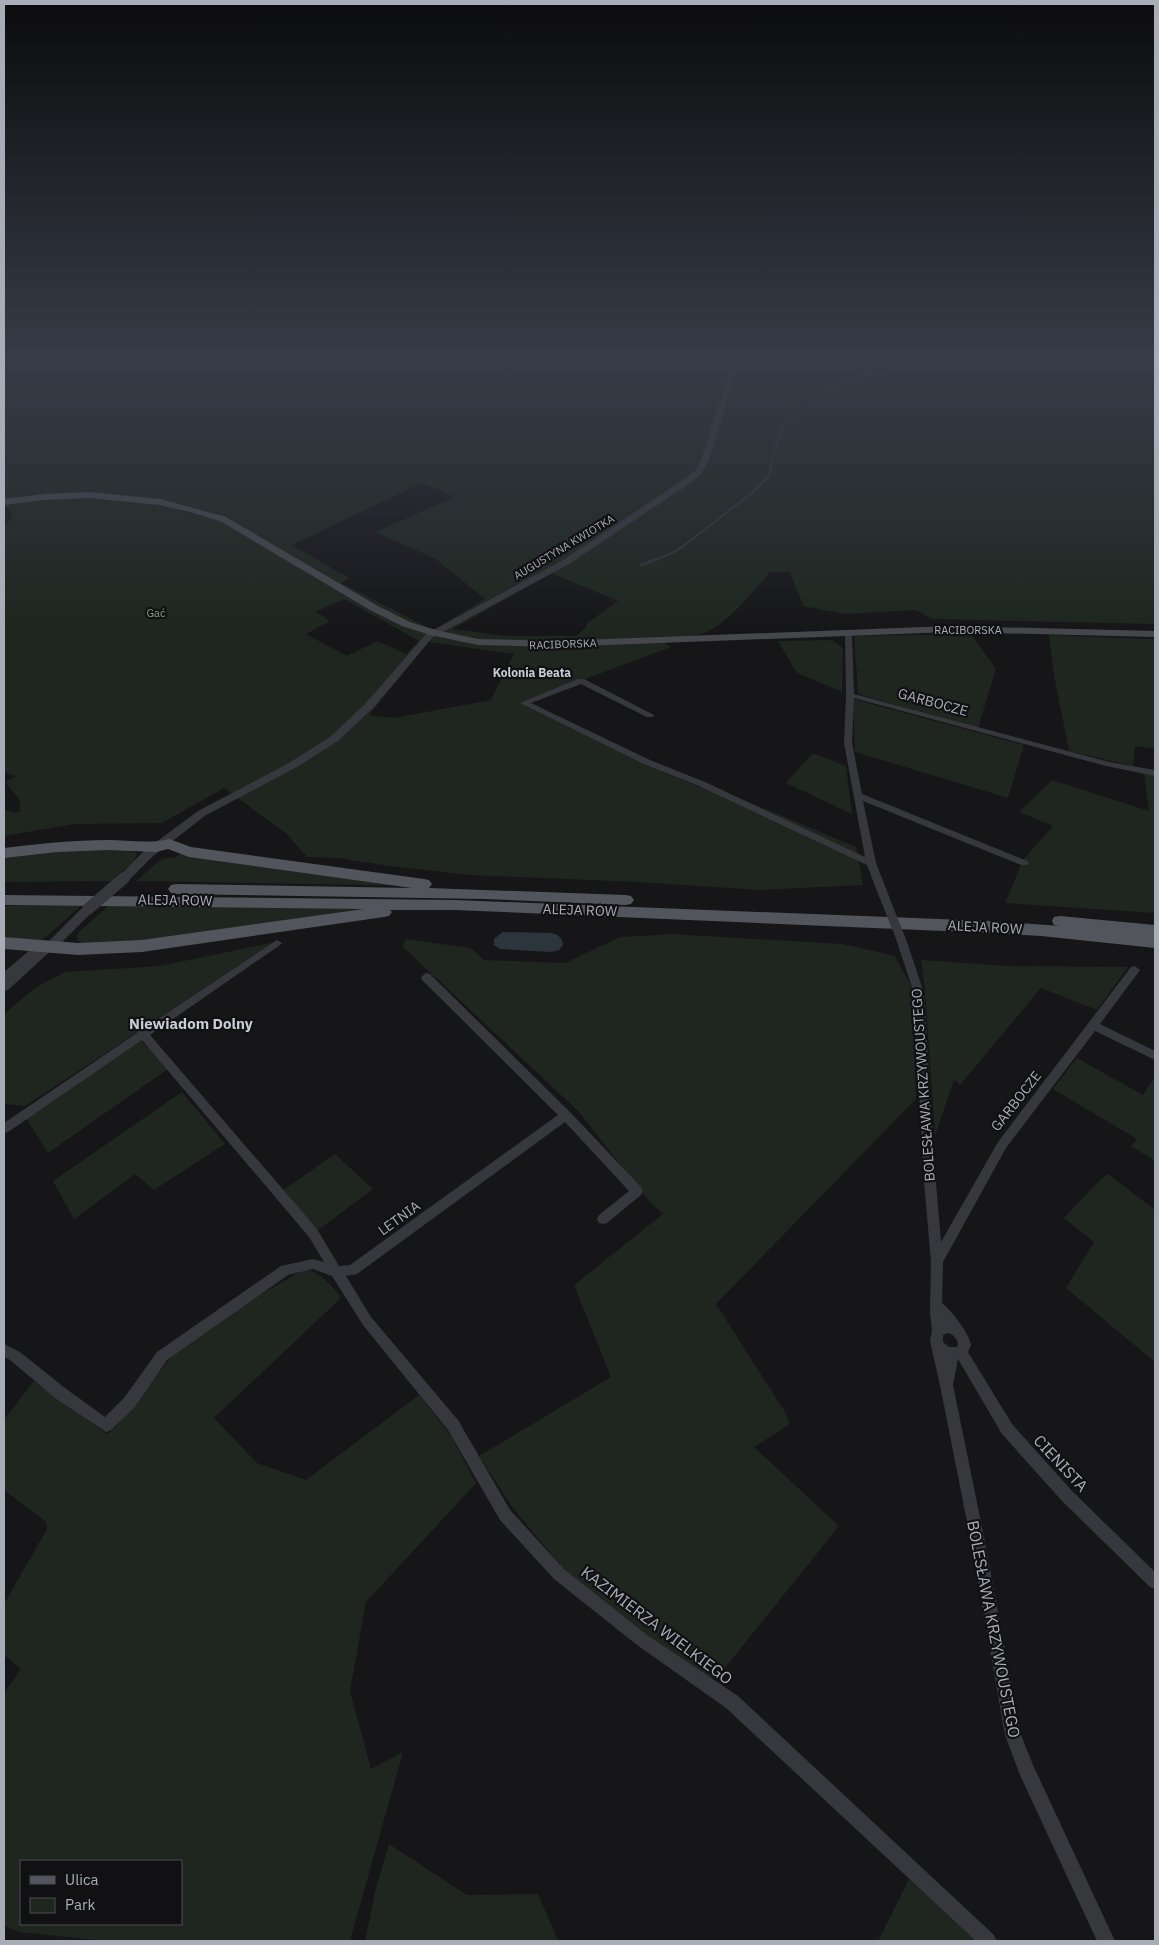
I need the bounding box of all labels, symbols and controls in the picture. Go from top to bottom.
street label: AUGUSTYNA KWIOTKA [511,511,617,583]
park label: Gać [146,606,166,620]
street label: RACIBORSKA [934,623,1002,637]
street label: RACIBORSKA [529,636,597,652]
district label: Kolonia Beata [493,665,571,680]
street label: GARBOCZE [896,684,970,720]
street label: ALEJA ROW [138,890,213,910]
street label: ALEJA ROW [542,900,618,920]
street label: ALEJA ROW [947,916,1023,938]
street label: BOLESŁAWA KRZYWOUSTEGO [907,988,939,1182]
district label: Niewiadom Dolny [129,1014,253,1033]
street label: GARBOCZE [987,1067,1045,1135]
street label: LETNIA [374,1197,424,1239]
street label: CIENISTA [1030,1430,1092,1496]
street label: BOLESŁAWA KRZYWOUSTEGO [963,1519,1025,1739]
street label: KAZIMIERZA WIELKIEGO [577,1561,737,1689]
legend [20,1860,182,1925]
text: Ulica [65,1870,99,1889]
text: Park [65,1895,95,1914]

